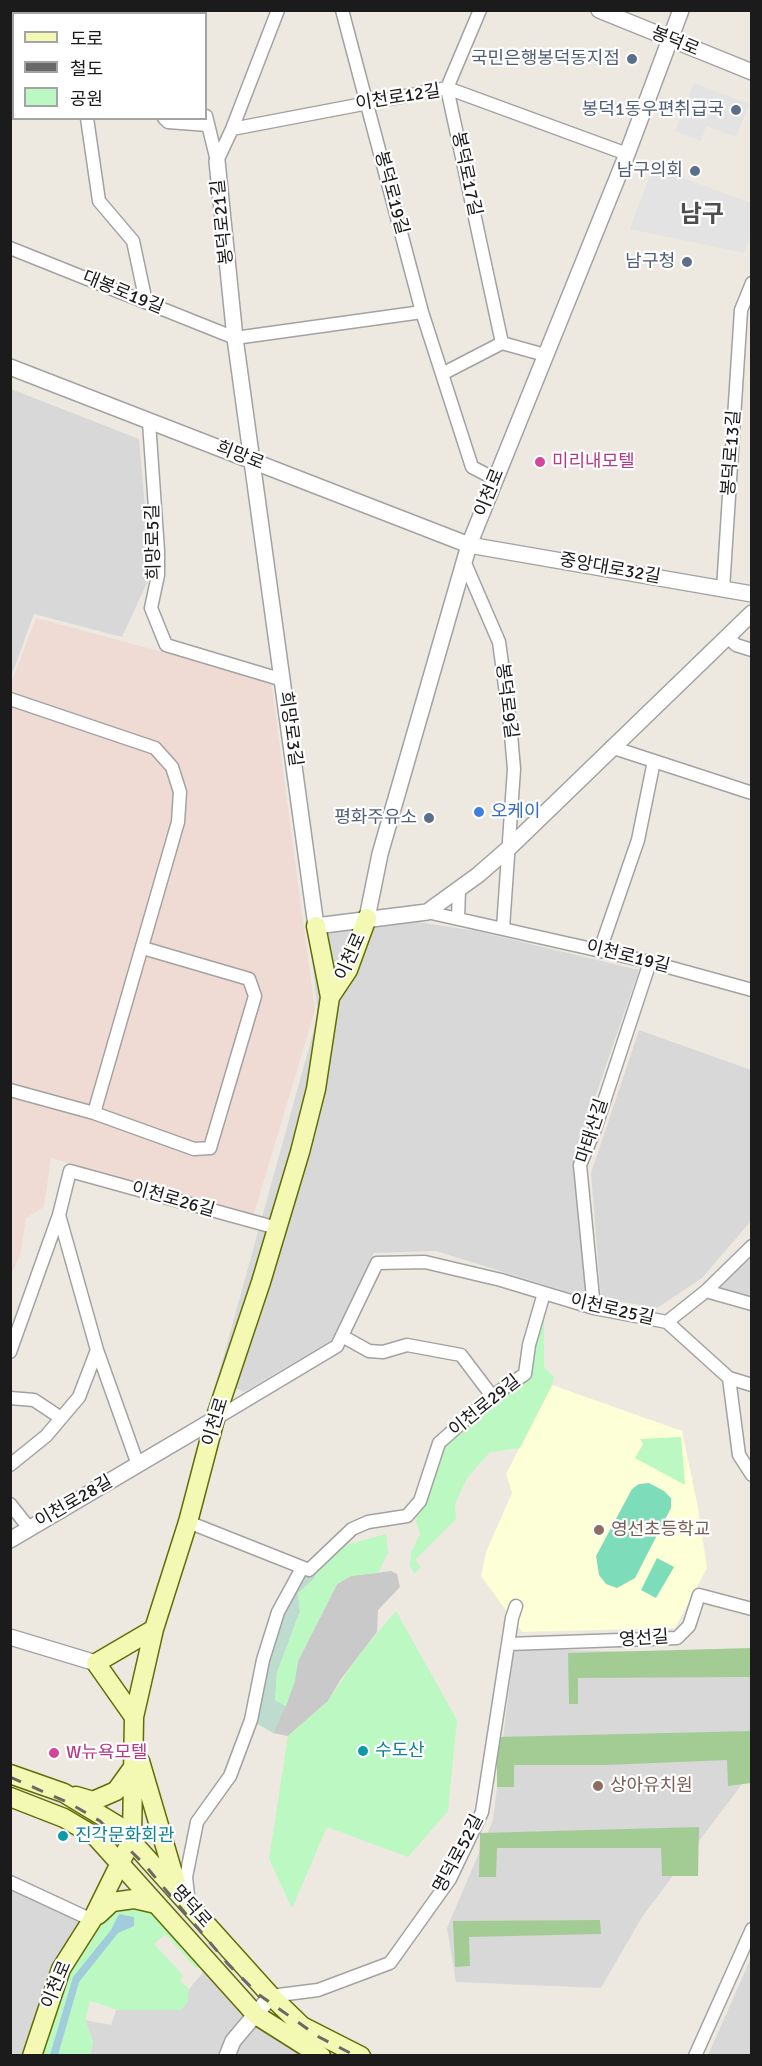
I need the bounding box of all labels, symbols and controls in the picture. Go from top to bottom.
legend [12,12,207,120]
street label: 봉덕로 [648,23,702,61]
text: 도로 [70,28,103,50]
place label: 국민은행봉덕동지점 [471,48,620,70]
marker: 국민은행봉덕동지점 [625,52,639,66]
text: 철도 [70,58,103,80]
street label: 이천로12길 [354,81,442,115]
text: 공원 [70,88,103,110]
place label: 봉덕1동우편취급국 [582,99,724,121]
marker: 봉덕1동우편취급국 [729,103,743,117]
street label: 봉덕로17길 [447,130,485,218]
street label: 봉덕로19길 [369,149,413,237]
place label: 남구의회 [617,160,683,182]
marker: 남구의회 [688,164,702,178]
street label: 봉덕로21길 [208,178,238,266]
district label: 남구 [680,202,724,230]
place label: 남구청 [625,251,675,273]
marker: 남구청 [680,255,694,269]
street label: 대봉로19길 [79,267,167,319]
street label: 봉덕로13길 [718,410,746,496]
street label: 희망로 [213,437,267,475]
place label: 미리내모텔 [552,451,635,473]
marker: 미리내모텔 [533,455,547,469]
street label: 이천로 [471,466,509,520]
street label: 희망로5길 [143,504,165,580]
street label: 중앙대로32길 [558,549,662,589]
street label: 봉덕로9길 [491,662,521,740]
street label: 희망로3길 [274,690,306,768]
place label: 오케이 [491,801,541,823]
marker: 오케이 [472,805,486,819]
place label: 평화주유소 [334,807,417,829]
marker: 평화주유소 [422,811,436,825]
street label: 이천로 [331,930,371,984]
street label: 이천로19길 [584,936,672,978]
street label: 마태산길 [572,1096,614,1166]
street label: 이천로26길 [129,1178,217,1222]
street label: 이천로25길 [568,1290,656,1330]
street label: 이천로29길 [445,1371,525,1441]
street label: 이천로 [198,1395,234,1449]
street label: 이천로28길 [31,1471,117,1533]
place label: 영선초등학교 [611,1519,710,1541]
marker: 영선초등학교 [592,1523,606,1537]
street label: 영선길 [618,1626,670,1652]
place label: 수도산 [375,1740,425,1762]
place label: W뉴욕모텔 [66,1742,148,1764]
marker: 수도산 [356,1744,370,1758]
marker: W뉴욕모텔 [47,1746,61,1760]
place label: 상아유치원 [610,1775,693,1797]
marker: 상아유치원 [591,1779,605,1793]
street label: 명덕로52길 [429,1811,489,1897]
place label: 진각문화회관 [75,1825,174,1847]
marker: 진각문화회관 [56,1829,70,1843]
street label: 명덕로 [166,1881,216,1933]
street label: 이천로 [37,1958,77,2012]

